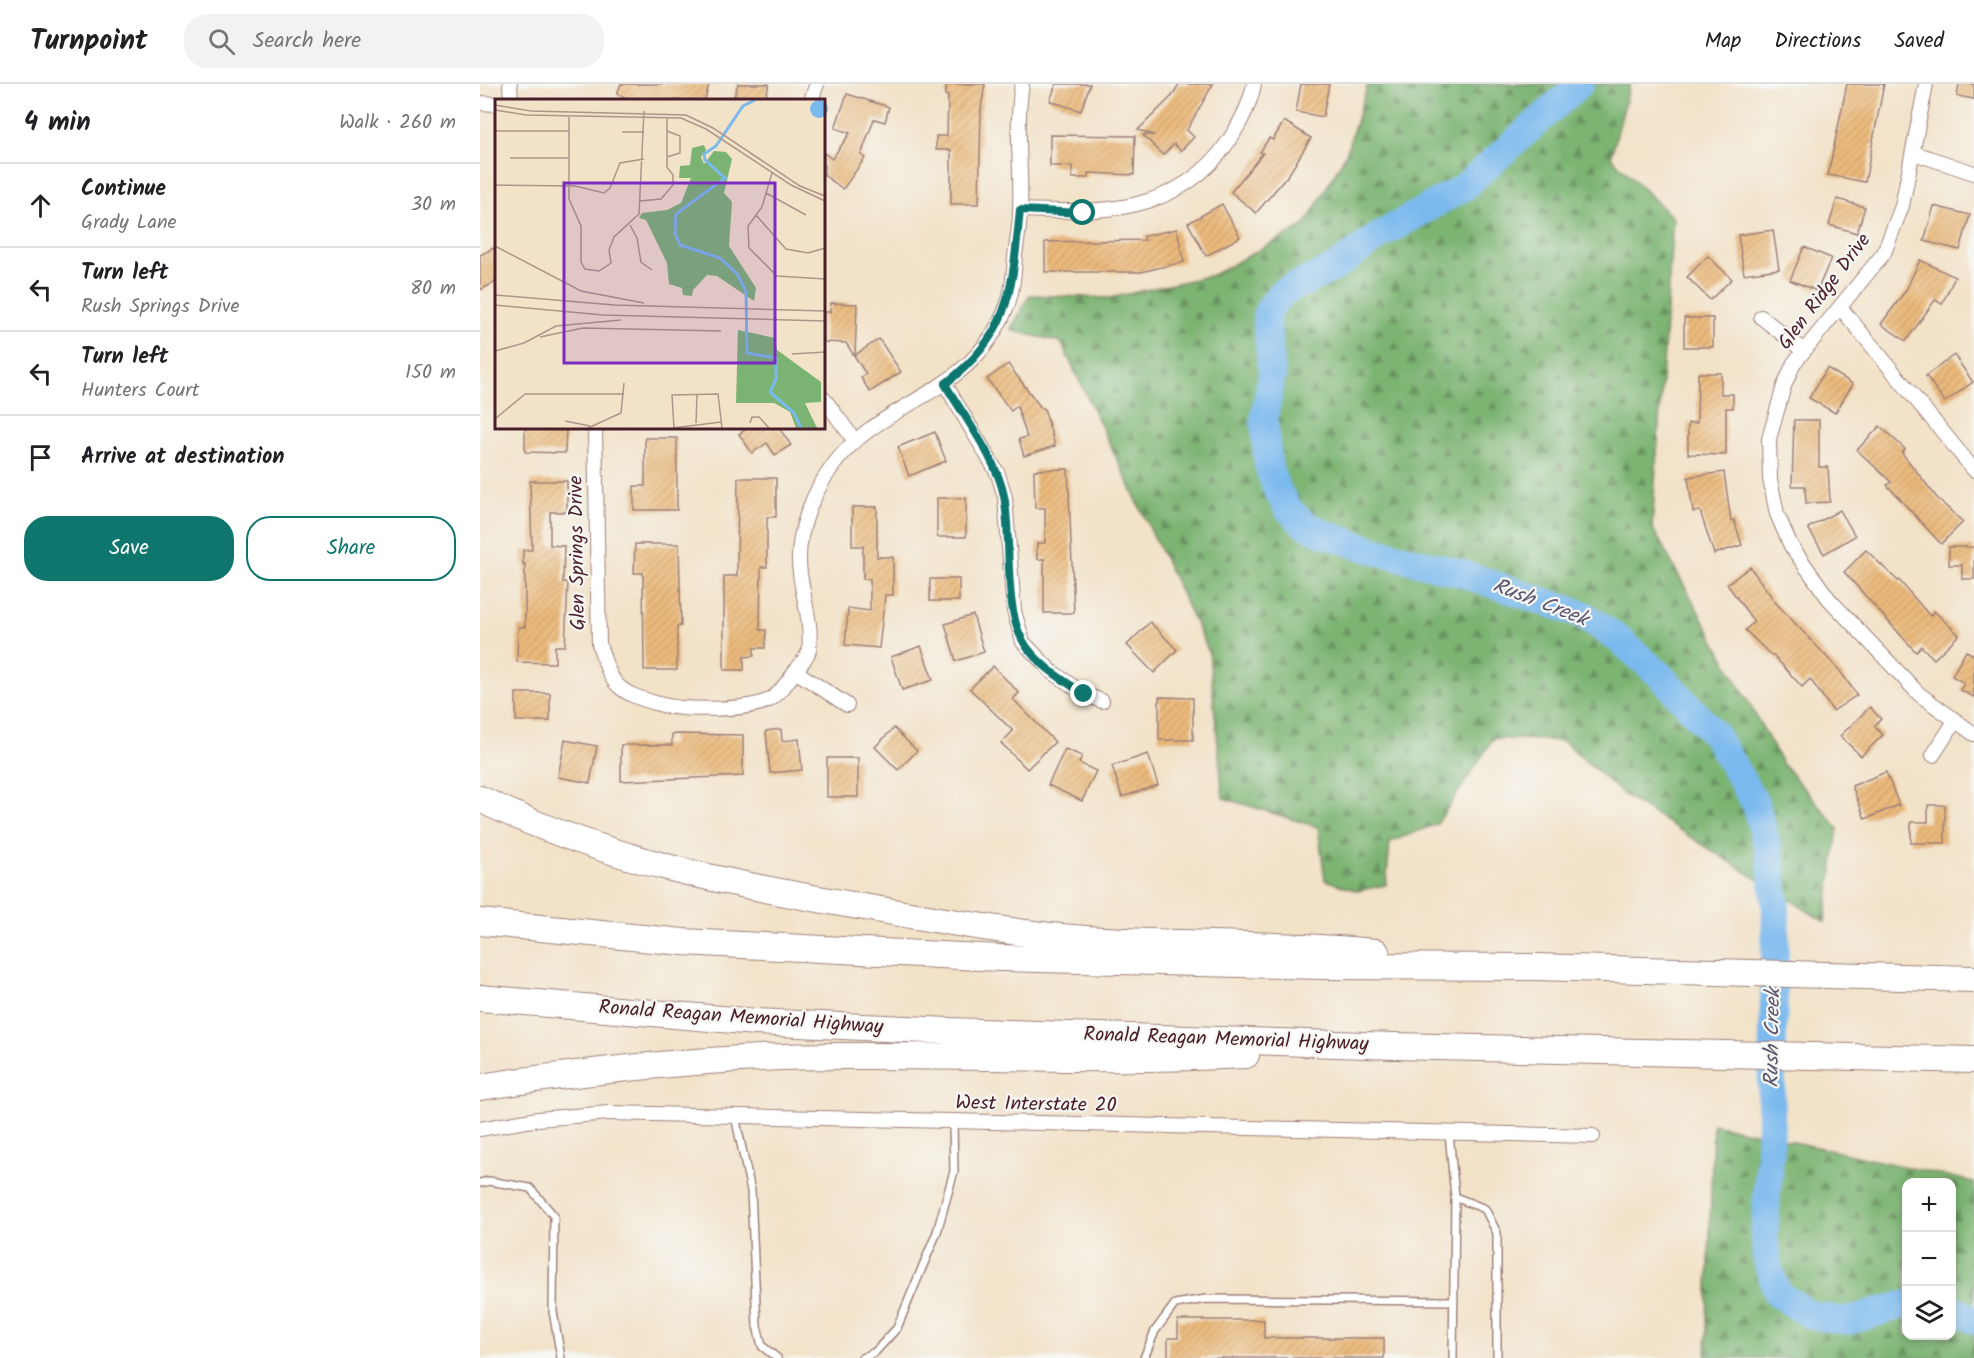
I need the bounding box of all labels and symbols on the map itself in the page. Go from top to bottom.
inset map [495,99,825,429]
route start [1069,199,1095,225]
street label: Glen Ridge Drive [1770,227,1880,357]
street label: Glen Springs Drive [561,475,595,631]
water label: Rush Creek [1488,570,1595,637]
route end [1070,680,1096,706]
water label: Rush Creek [1756,985,1790,1088]
street label: Ronald Reagan Memorial Highway [598,992,885,1044]
street label: Ronald Reagan Memorial Highway [1083,1019,1370,1061]
street label: West Interstate 20 [955,1088,1117,1122]

